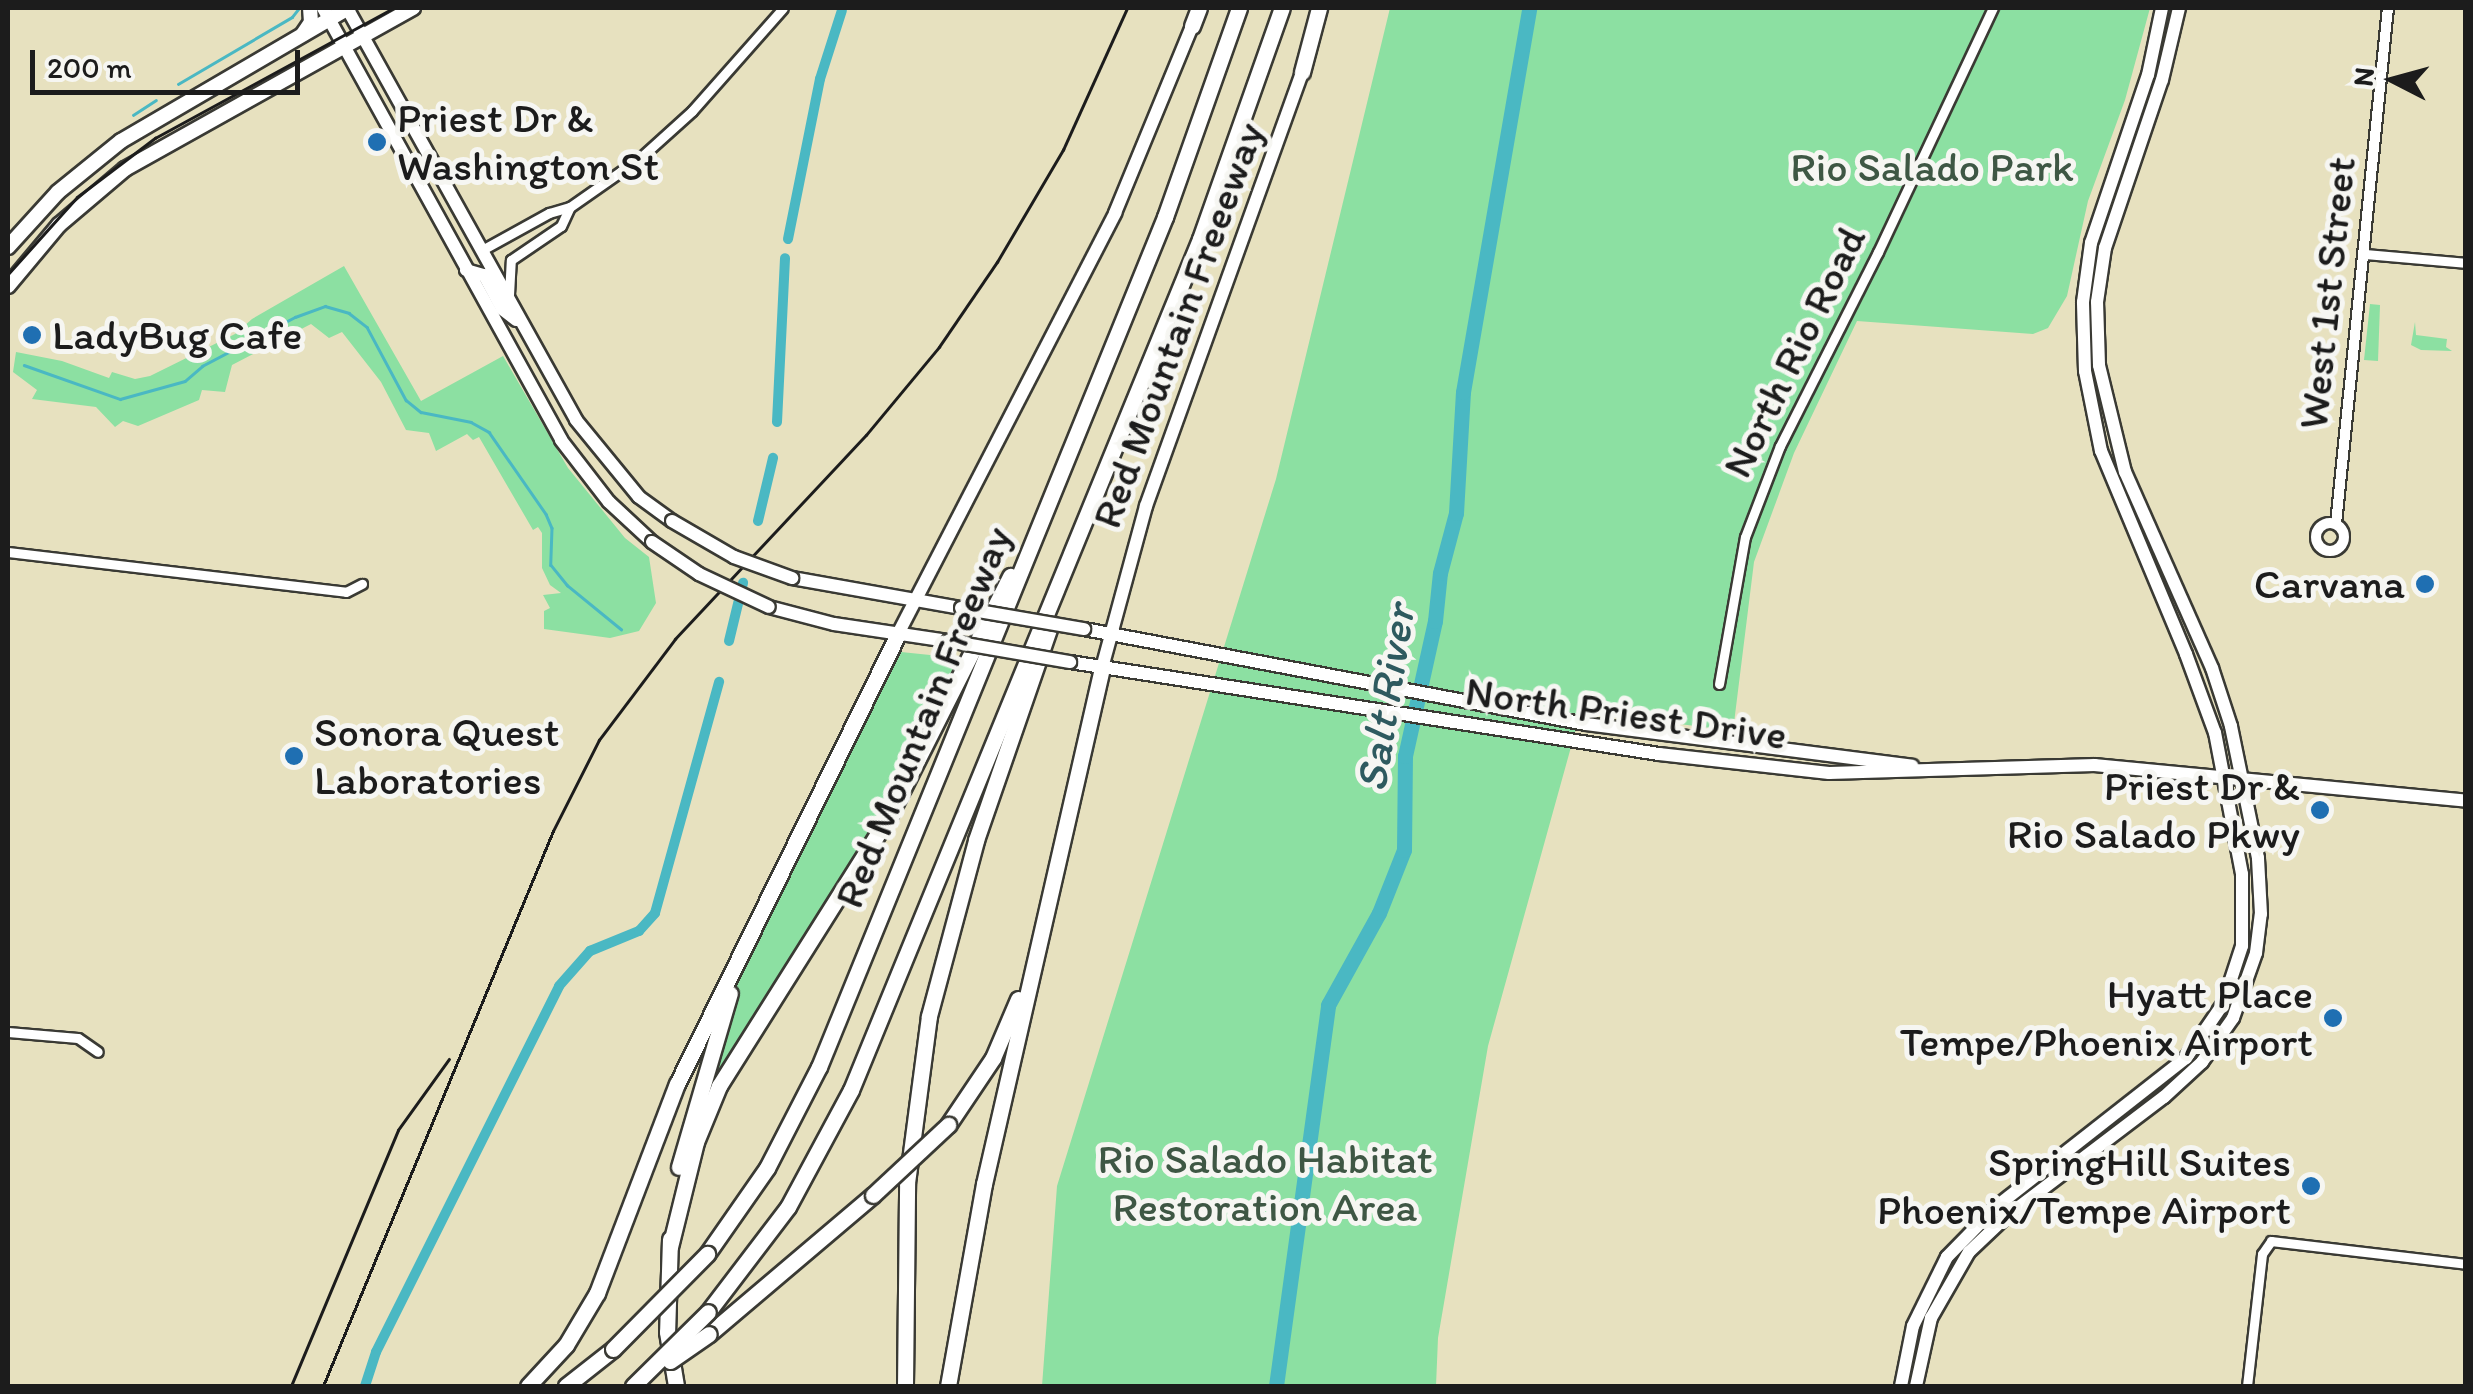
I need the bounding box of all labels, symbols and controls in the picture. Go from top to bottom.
scale bar [35,30,305,92]
north arrow [2343,30,2443,130]
text: 200 m [47,49,132,86]
text: N [2345,66,2381,88]
place label: Priest Dr & Washington St [397,93,659,192]
street label: Red Mountain Freeeway [1081,115,1275,535]
marker: Priest Dr & Washington St [366,131,388,153]
park label: Rio Salado Park [1792,142,2072,192]
street label: West 1st Street [2288,155,2366,431]
street label: North Rio Road [1712,219,1876,485]
place label: LadyBug Cafe [52,310,303,360]
marker: LadyBug Cafe [21,324,43,346]
street label: Red Mountain Freeway [823,518,1023,916]
place label: Carvana [2254,559,2405,609]
marker: Carvana [2414,573,2436,595]
water label: Salt River [1344,602,1426,794]
street label: North Priest Drive [1462,666,1790,760]
place label: Sonora Quest Laboratories [314,707,559,806]
marker: Sonora Quest Laboratories [283,745,305,767]
place label: Priest Dr & Rio Salado Pkwy [2008,761,2300,859]
marker: Priest Dr & Rio Salado Pkwy [2309,799,2331,821]
place label: Hyatt Place Tempe/Phoenix Airport [1900,969,2313,1068]
marker: Hyatt Place Tempe/Phoenix Airport [2322,1007,2344,1029]
park label: Rio Salado Habitat Restoration Area [1097,1134,1433,1232]
place label: SpringHill Suites Phoenix/Tempe Airport [1878,1137,2291,1236]
marker: SpringHill Suites Phoenix/Tempe Airport [2300,1175,2322,1197]

